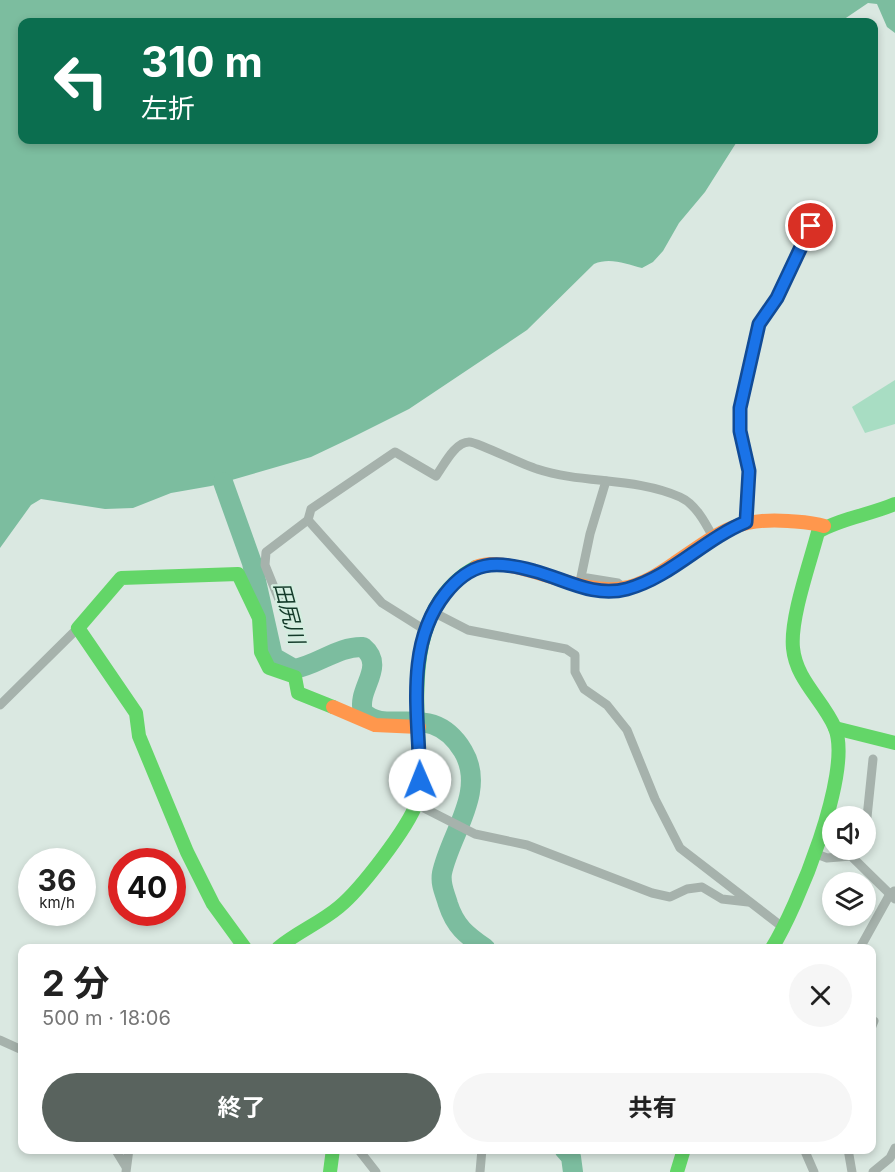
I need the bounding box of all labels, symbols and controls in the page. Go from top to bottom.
text: 310 m [141,36,263,87]
icon: left [42,42,120,120]
text: 左折 [141,92,195,125]
pin [785,200,836,251]
icon: arrive [794,209,827,242]
water label: 田尻川 [269,579,310,648]
position arrow [388,748,452,812]
map controls [822,806,876,926]
button: sound [822,806,876,860]
speed limit sign: 40 [108,848,186,926]
text: 36 [38,862,76,898]
button: layers [822,872,876,926]
text: km/h [39,893,75,912]
text: 2 分 [42,961,109,1005]
button: close [789,964,852,1027]
text: 500 m · 18:06 [42,1006,171,1030]
button: 終了 [42,1073,441,1142]
button: 共有 [453,1073,852,1142]

